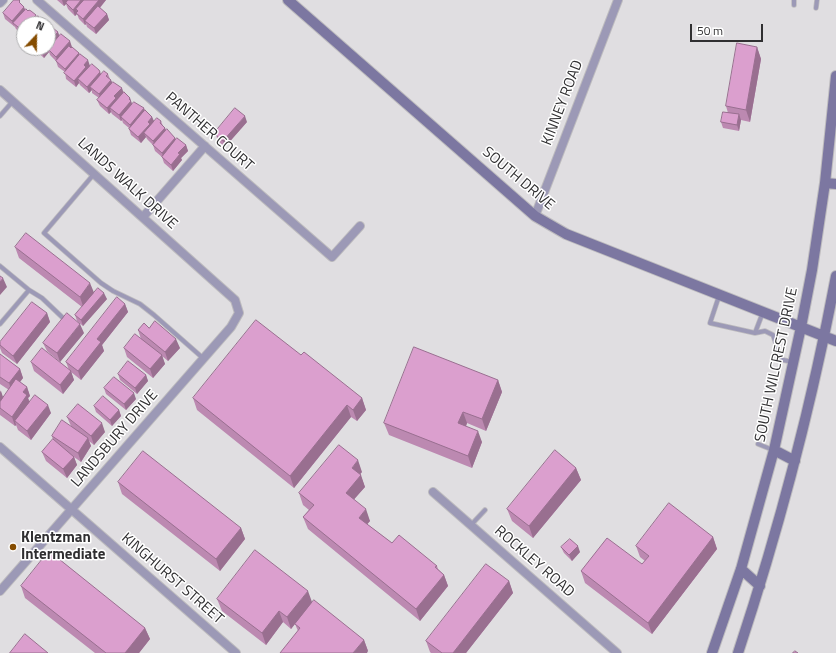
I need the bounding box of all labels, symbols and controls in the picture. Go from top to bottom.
north arrow [16,16,56,56]
scale bar [692,16,765,42]
text: N [34,17,47,35]
text: 50 m [697,21,723,40]
street label: KINNEY ROAD [539,58,587,148]
street label: PANTHER COURT [161,89,257,175]
street label: LANDS WALK DRIVE [73,135,181,233]
street label: SOUTH DRIVE [478,144,558,214]
street label: SOUTH WILCREST DRIVE [752,286,802,444]
street label: LANDSBURY DRIVE [68,387,162,491]
street label: ROCKLEY ROAD [490,522,578,602]
place label: Klentzman Intermediate [21,529,105,564]
street label: KINGHURST STREET [117,530,227,628]
marker: Klentzman Intermediate [8,542,18,552]

